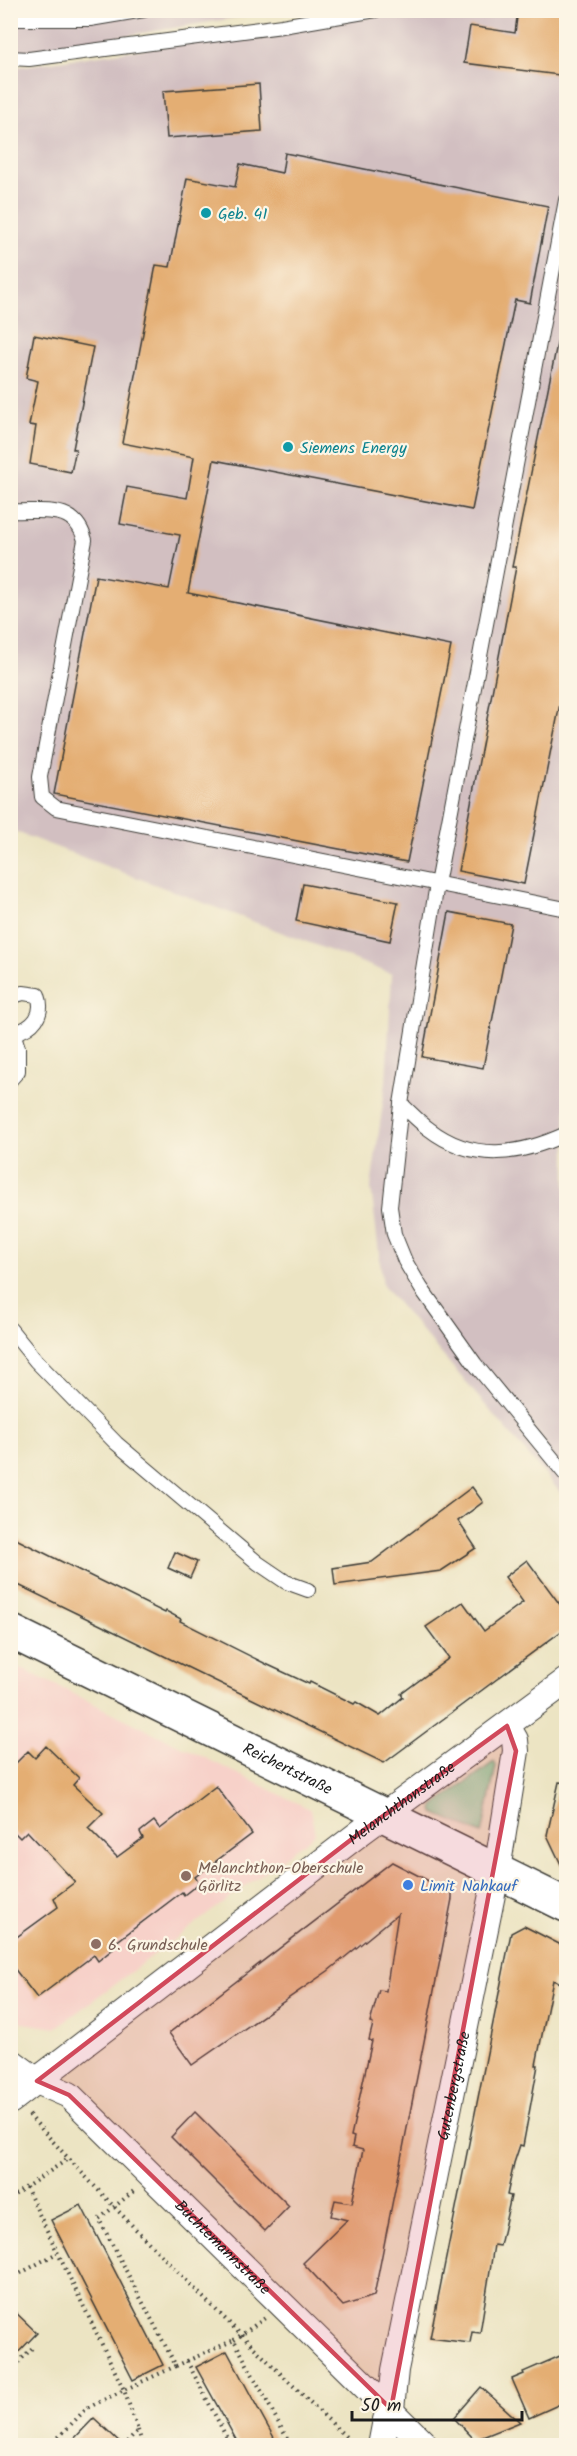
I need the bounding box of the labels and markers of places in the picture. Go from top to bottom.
place label: Geb. 41 [218,202,267,227]
marker: Geb. 41 [199,206,213,220]
place label: Siemens Energy [300,436,407,461]
marker: Siemens Energy [281,440,295,454]
place label: Melanchthon-Oberschule Görlitz [198,1856,363,1899]
marker: Melanchthon-Oberschule Görlitz [179,1869,193,1883]
place label: Limit Nahkauf [420,1874,519,1899]
marker: Limit Nahkauf [401,1878,415,1892]
place label: 6. Grundschule [108,1933,208,1958]
marker: 6. Grundschule [89,1937,103,1951]

